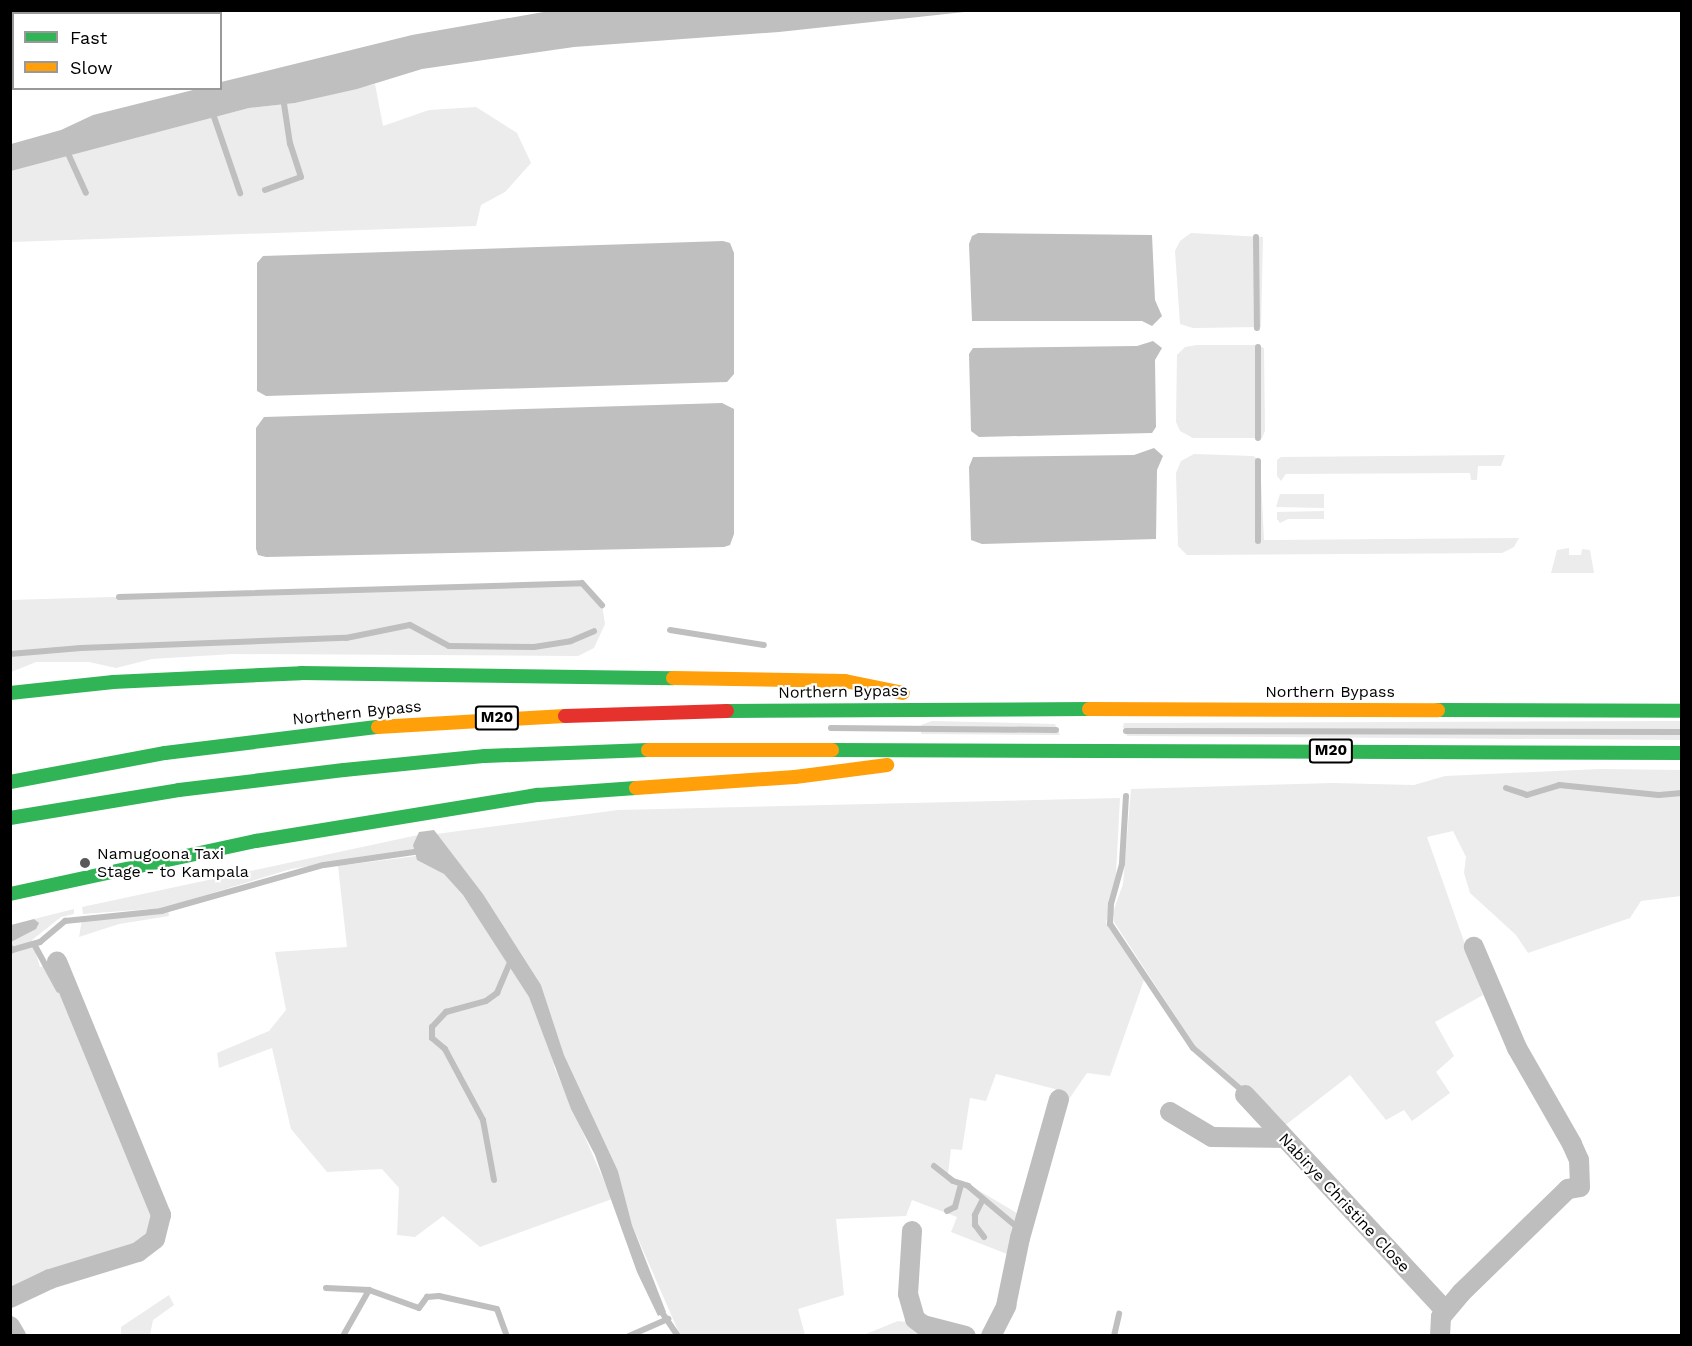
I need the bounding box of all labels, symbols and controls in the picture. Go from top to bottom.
legend [12,12,222,90]
text: Fast [70,27,107,48]
text: Slow [70,57,113,78]
street label: Northern Bypass [778,681,908,703]
street label: Northern Bypass [1265,682,1395,702]
street label: Northern Bypass [292,697,422,729]
road number: M20 [474,706,520,730]
road number: M20 [1308,739,1354,763]
place label: Namugoona Taxi Stage - to Kampala [97,844,249,882]
marker: Namugoona Taxi Stage - to Kampala [78,856,92,870]
street label: Nabirye Christine Close [1274,1129,1414,1277]

